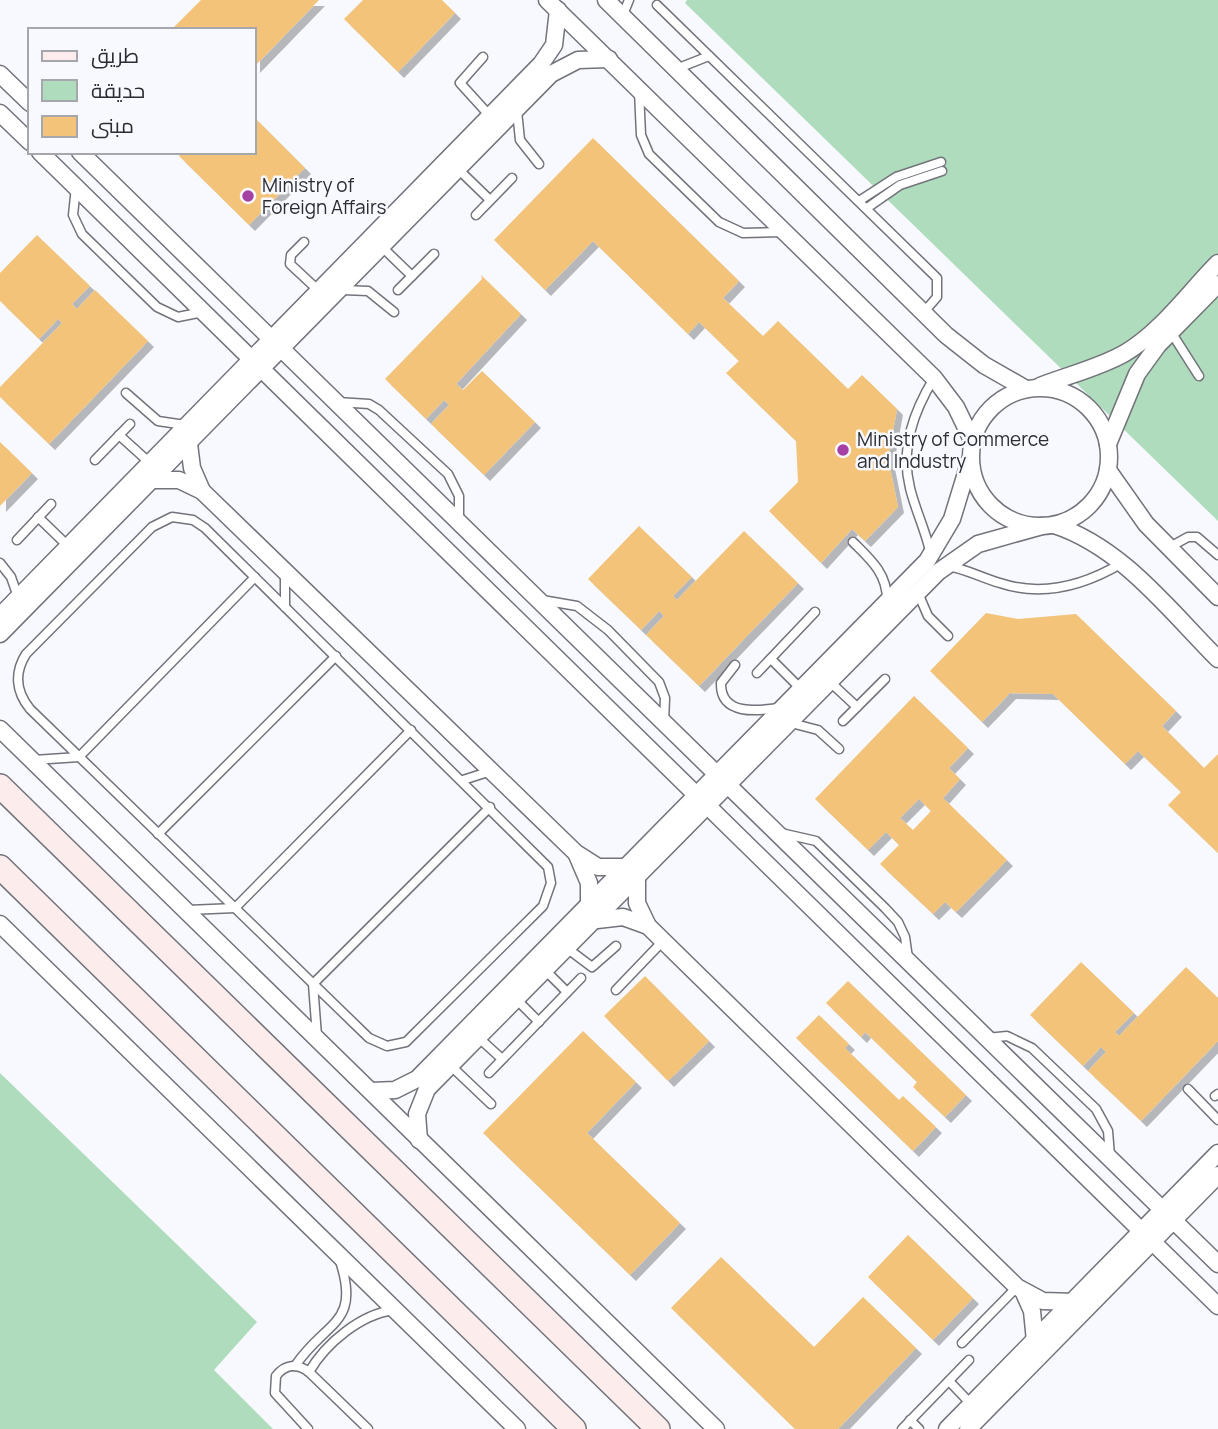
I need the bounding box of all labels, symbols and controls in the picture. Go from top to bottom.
legend [28,28,256,154]
text: طريق [91,41,139,69]
text: حديقة [91,76,145,104]
text: مبنى [91,111,134,139]
place label: Ministry of Foreign Affairs [262,172,386,220]
marker: Ministry of Foreign Affairs [240,188,256,204]
place label: Ministry of Commerce and Industry [857,426,1049,474]
marker: Ministry of Commerce and Industry [835,442,851,458]

